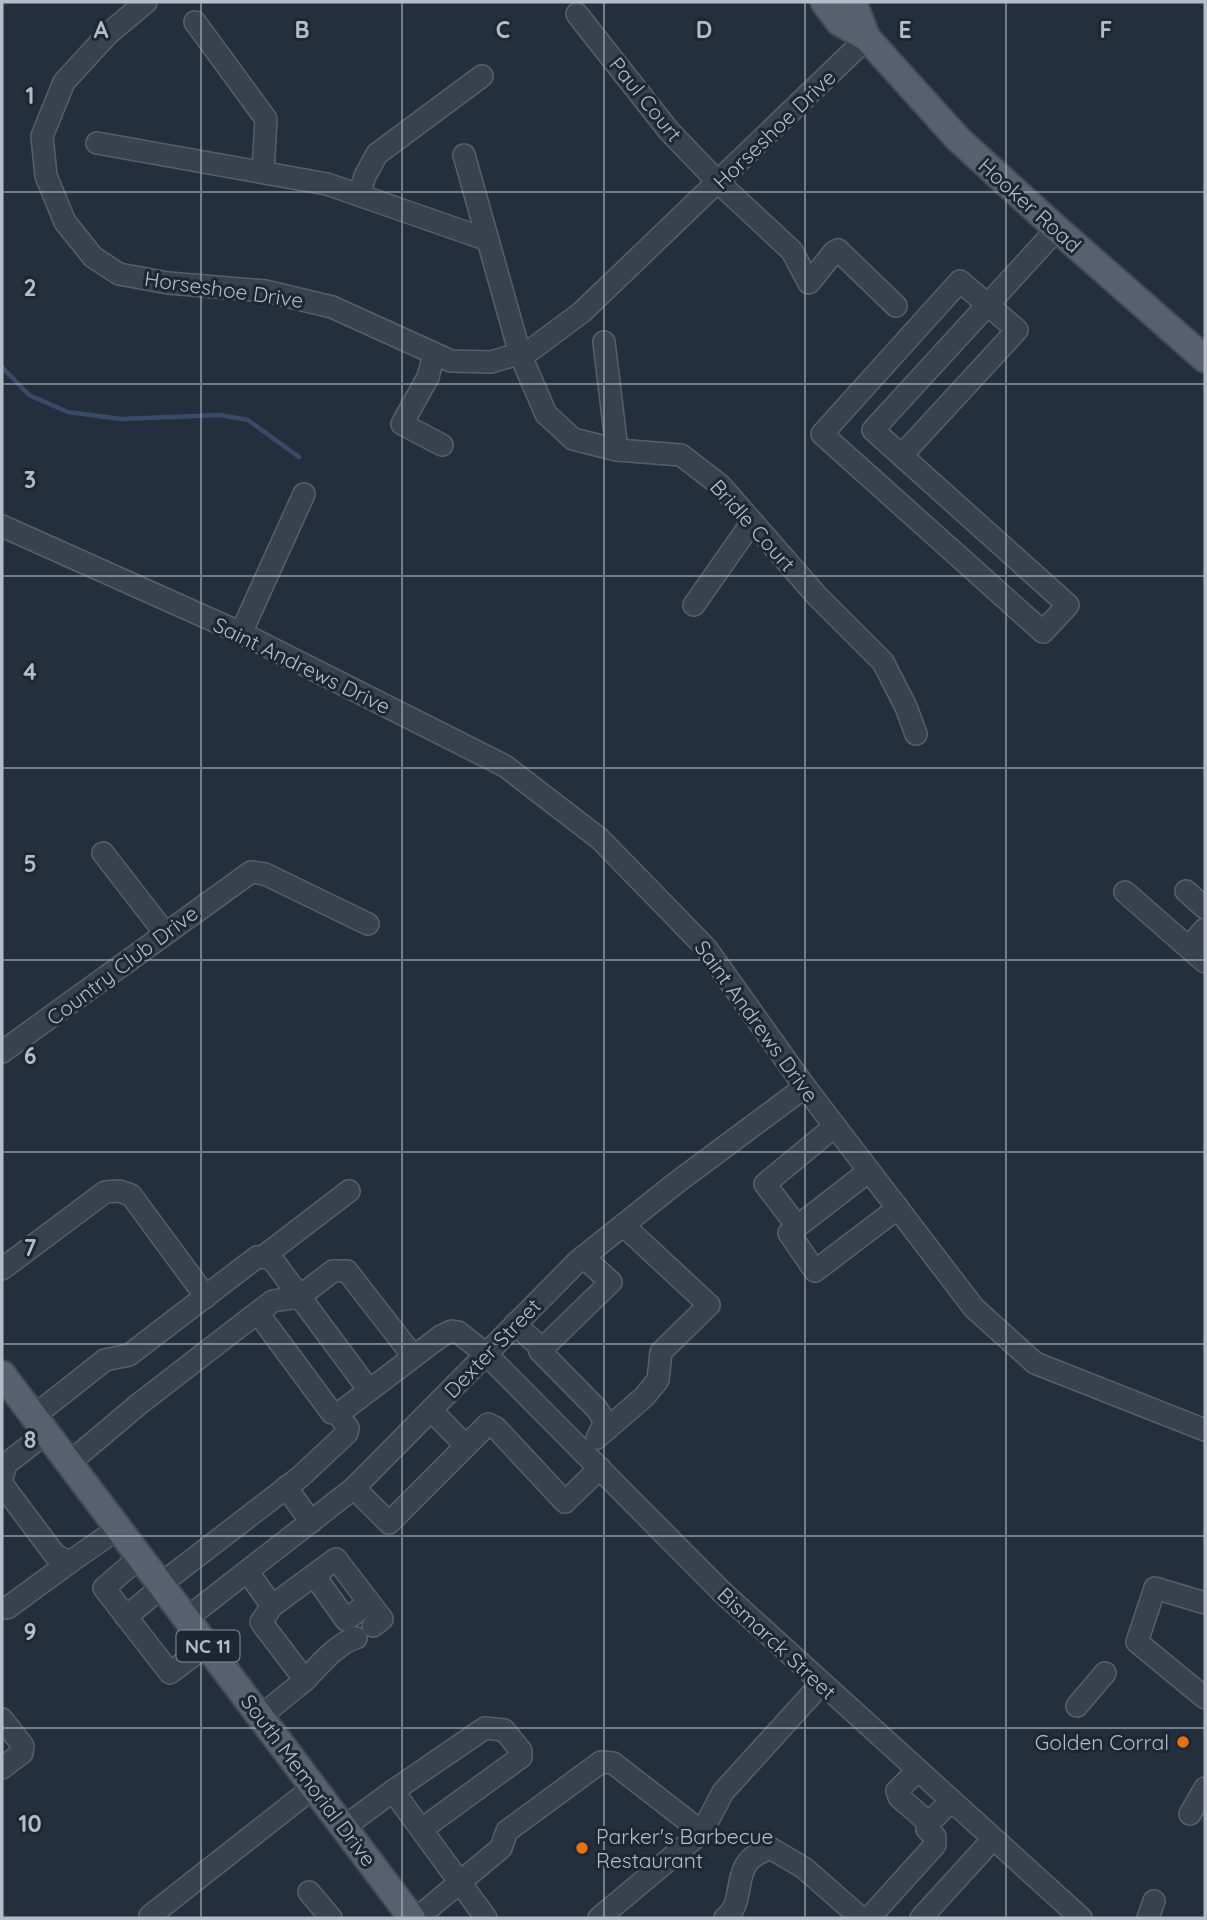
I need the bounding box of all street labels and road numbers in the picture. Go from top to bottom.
street label: Paul Court [604,52,688,146]
street label: Horseshoe Drive [707,64,841,194]
street label: Hooker Road [973,152,1087,258]
street label: Horseshoe Drive [143,265,305,313]
street label: Bridle Court [705,474,801,576]
street label: Saint Andrews Drive [209,611,395,719]
street label: Country Club Drive [41,900,203,1030]
street label: Saint Andrews Drive [690,935,824,1107]
street label: Dexter Street [438,1293,546,1403]
street label: Bismarck Street [712,1581,842,1705]
road number: NC 11 [176,1630,240,1662]
street label: South Memorial Drive [236,1689,382,1871]

